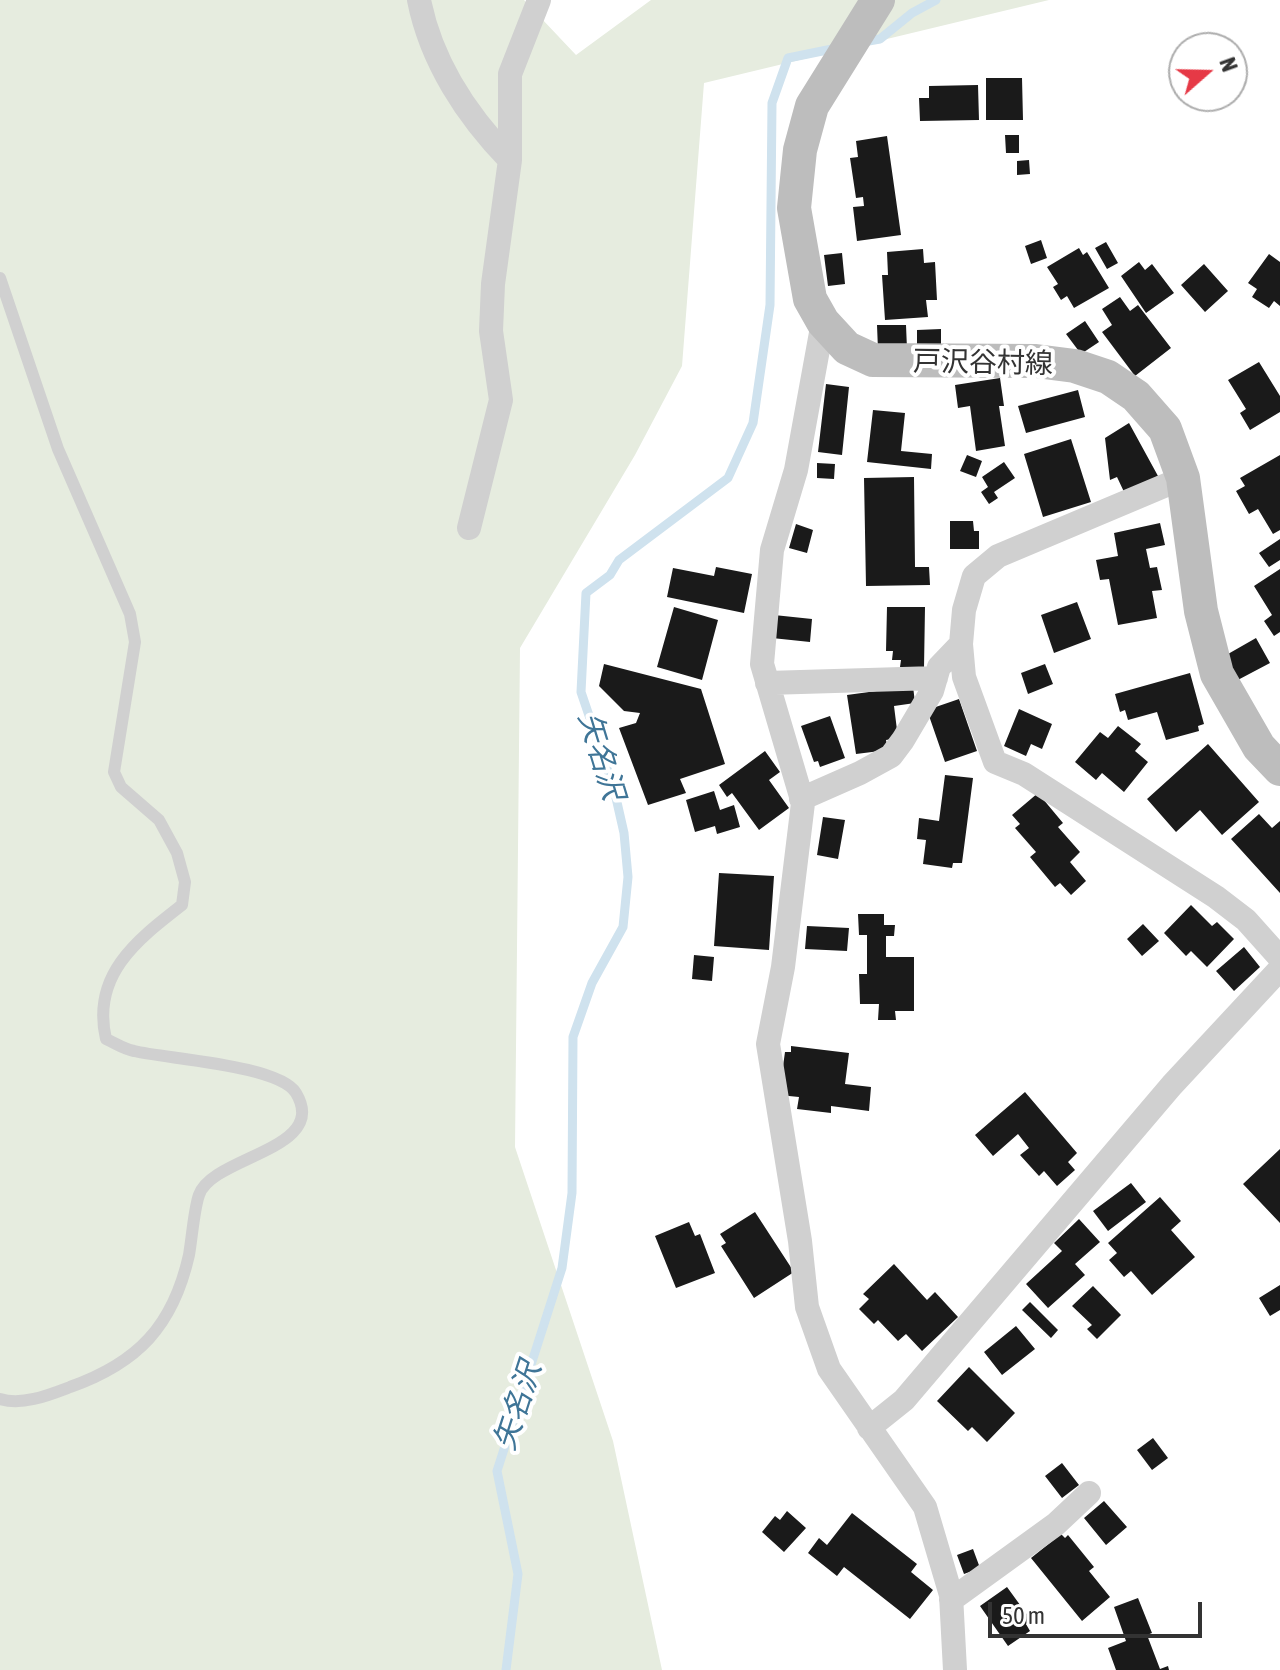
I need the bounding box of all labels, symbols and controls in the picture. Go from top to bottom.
north arrow [1168,32,1248,112]
text: N [1214,54,1243,75]
street label: 戸沢谷村線 [913,345,1053,381]
water label: 矢名沢 [571,708,631,804]
water label: 矢名沢 [487,1358,549,1454]
scale bar [992,1586,1206,1636]
text: 50 m [1002,1602,1045,1629]

